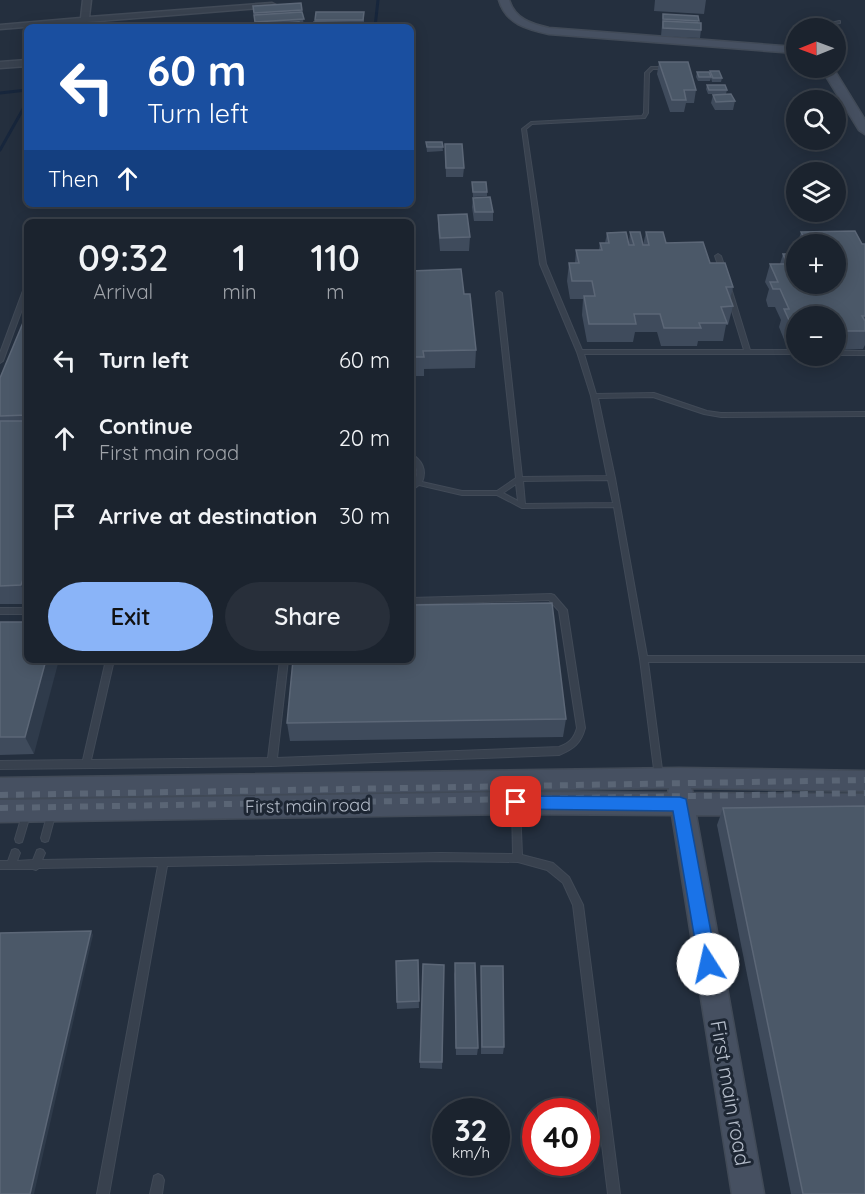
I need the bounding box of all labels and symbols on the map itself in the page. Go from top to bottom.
north arrow [786,18,846,78]
pin [490,776,541,827]
street label: First main road [245,793,371,818]
position arrow [676,932,740,996]
street label: First main road [705,1018,757,1168]
speed limit sign: 40 [522,1098,600,1176]

